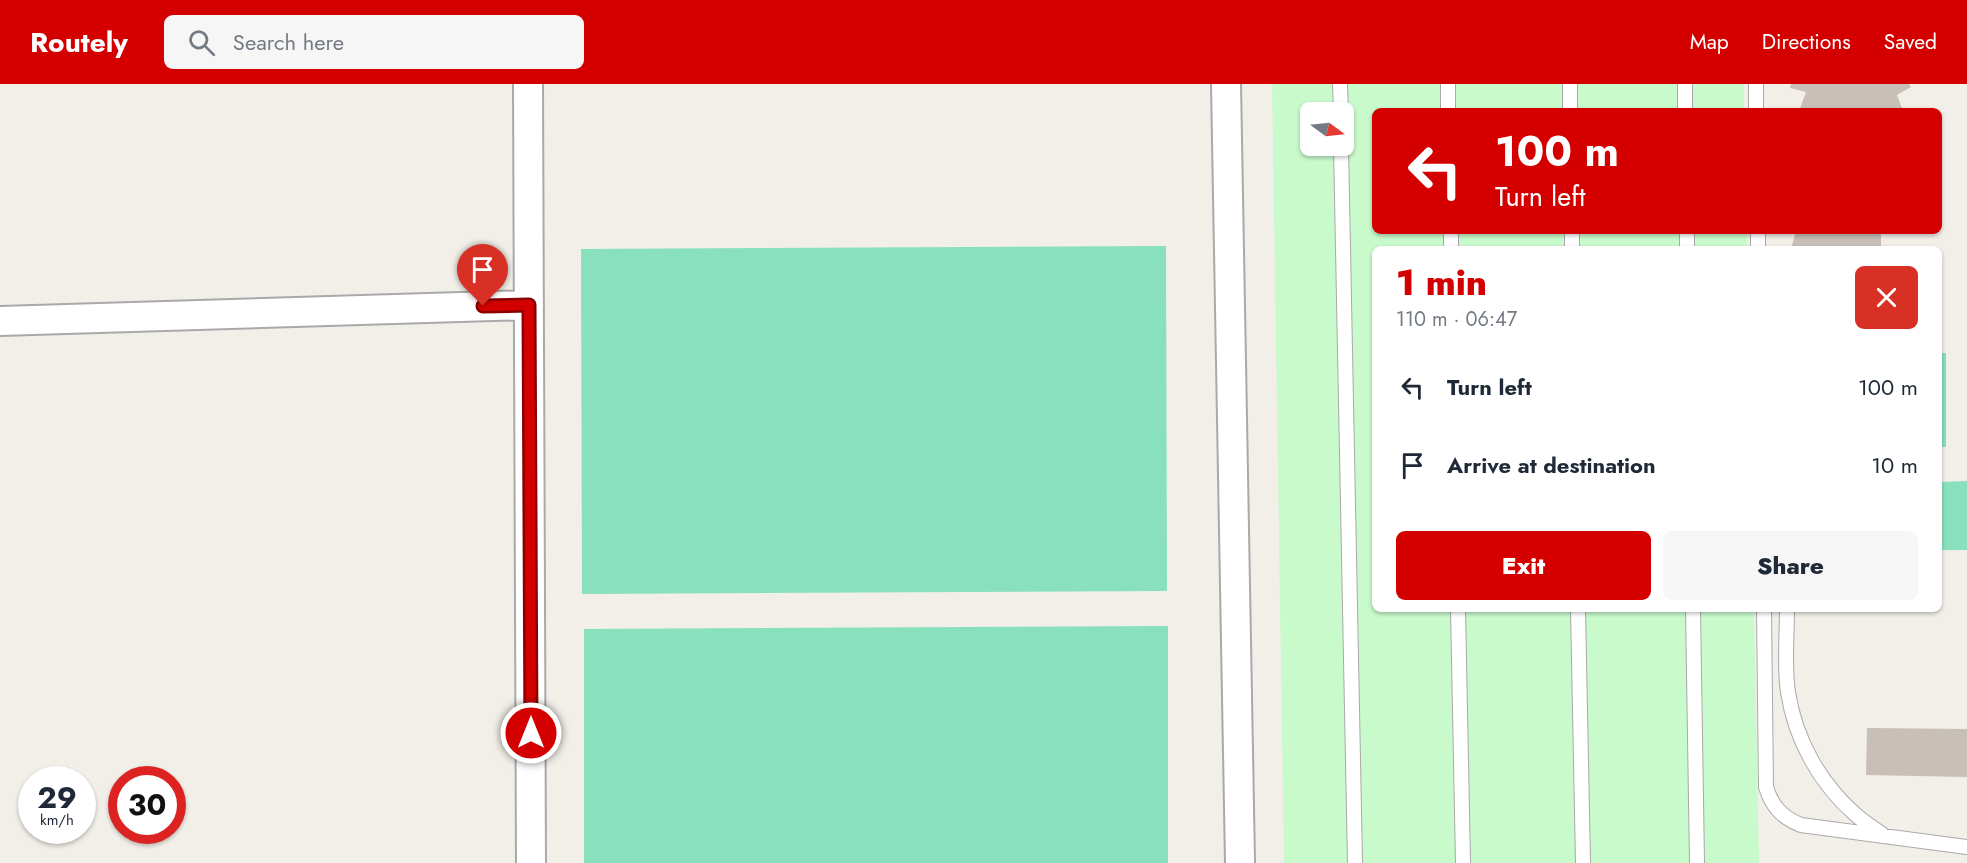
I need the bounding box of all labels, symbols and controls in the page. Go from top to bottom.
search box [164,15,584,69]
text: Routely [30,22,128,63]
icon: search [185,26,218,59]
text: Search here [233,26,344,58]
text: Map [1690,27,1729,57]
text: Directions [1762,27,1851,57]
text: Saved [1884,27,1937,57]
north arrow [1300,102,1354,156]
map controls [1300,102,1354,156]
text: 100 m [1495,121,1619,182]
icon: left [1396,132,1474,210]
text: Turn left [1495,177,1585,216]
pin [457,244,508,306]
icon: arrive [466,253,499,286]
text: 1 min [1396,256,1487,308]
button: close [1855,266,1918,329]
text: 110 m · 06:47 [1396,305,1517,334]
icon: left [1396,371,1429,404]
text: Turn left [1447,371,1532,403]
text: 100 m [1858,371,1918,403]
icon: arrive [1396,449,1429,482]
text: Arrive at destination [1447,449,1656,481]
text: 10 m [1871,449,1918,481]
button: Exit [1396,531,1651,600]
button: Share [1663,531,1918,600]
position arrow [499,701,563,765]
speed limit sign: 30 [108,766,186,844]
text: 29 [37,776,77,819]
text: km/h [40,809,74,831]

